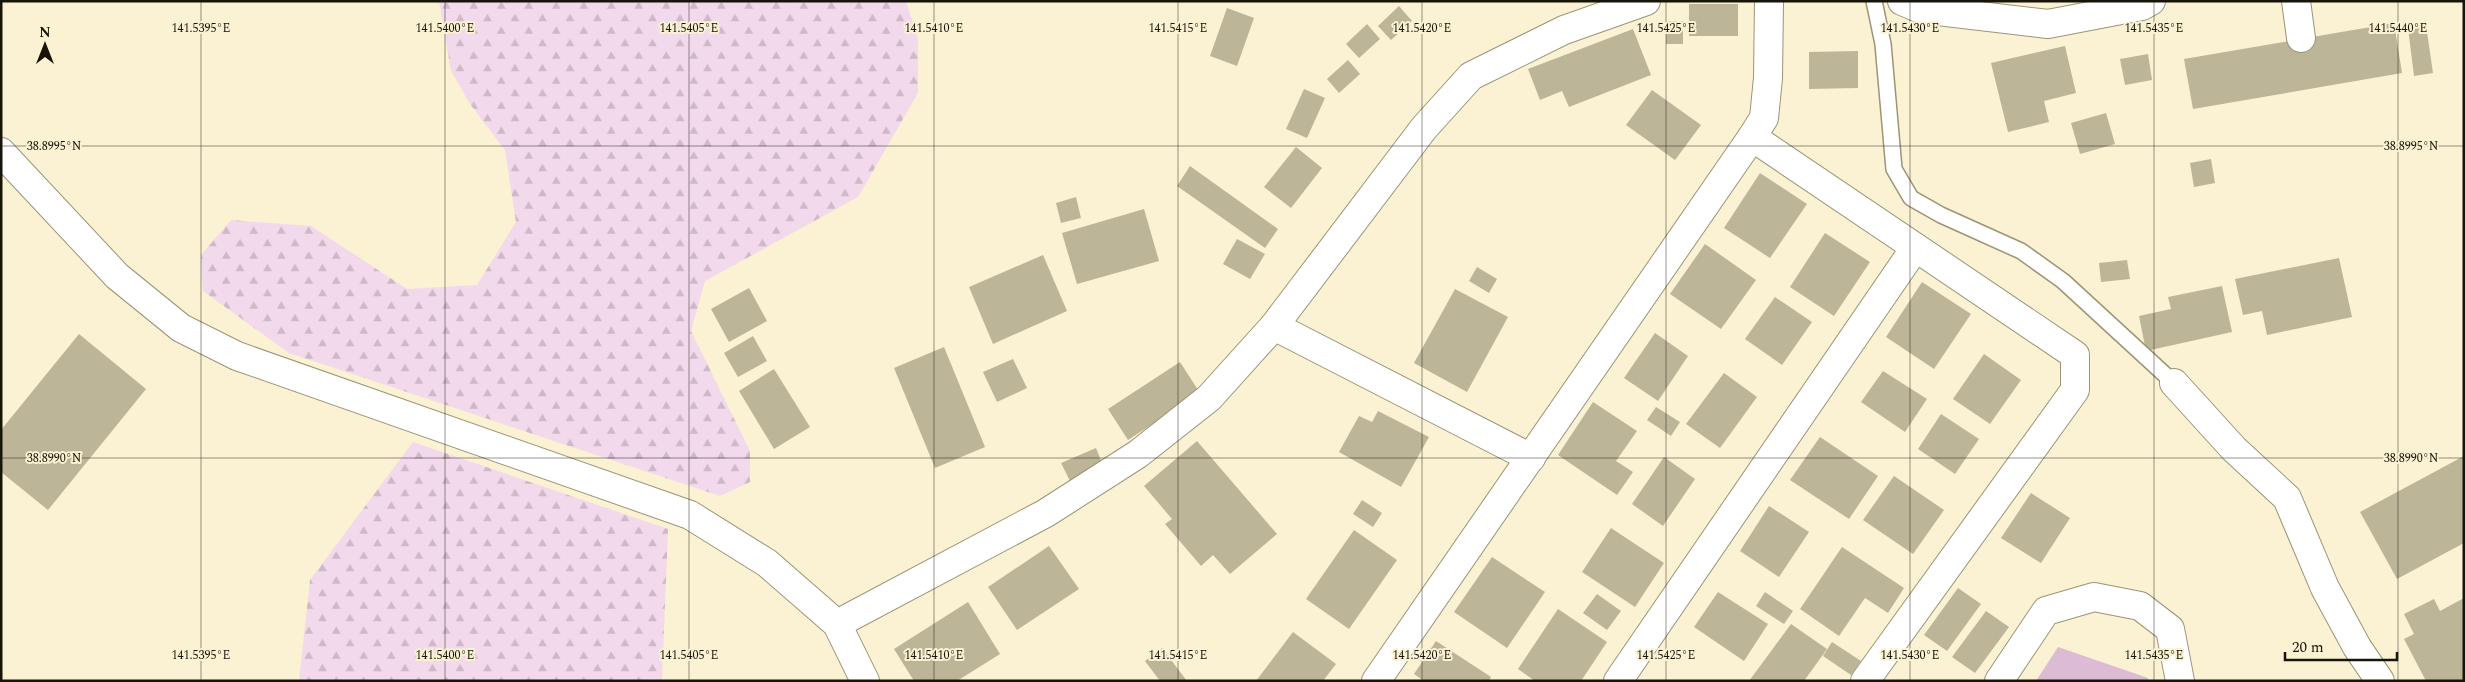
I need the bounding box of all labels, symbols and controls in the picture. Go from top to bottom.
text: 141.5395°E [172,19,230,38]
text: 141.5400°E [416,19,474,38]
text: 141.5405°E [660,19,718,38]
text: 141.5410°E [905,19,963,38]
text: 141.5415°E [1149,19,1207,38]
text: 141.5420°E [1393,19,1451,38]
text: 141.5425°E [1637,19,1695,38]
text: 141.5430°E [1881,19,1939,38]
text: 141.5435°E [2125,19,2183,38]
text: 141.5440°E [2369,19,2427,38]
north arrow [20,20,70,70]
text: N [39,22,51,43]
text: 38.8995°N [27,137,81,156]
text: 38.8995°N [2384,137,2438,156]
text: 38.8990°N [27,449,81,468]
text: 38.8990°N [2384,449,2438,468]
scale bar [2285,630,2398,662]
text: 20 m [2292,636,2324,659]
text: 141.5395°E [172,646,230,665]
text: 141.5400°E [416,646,474,665]
text: 141.5405°E [660,646,718,665]
text: 141.5410°E [905,646,963,665]
text: 141.5415°E [1149,646,1207,665]
text: 141.5420°E [1393,646,1451,665]
text: 141.5425°E [1637,646,1695,665]
text: 141.5430°E [1881,646,1939,665]
text: 141.5435°E [2125,646,2183,665]

